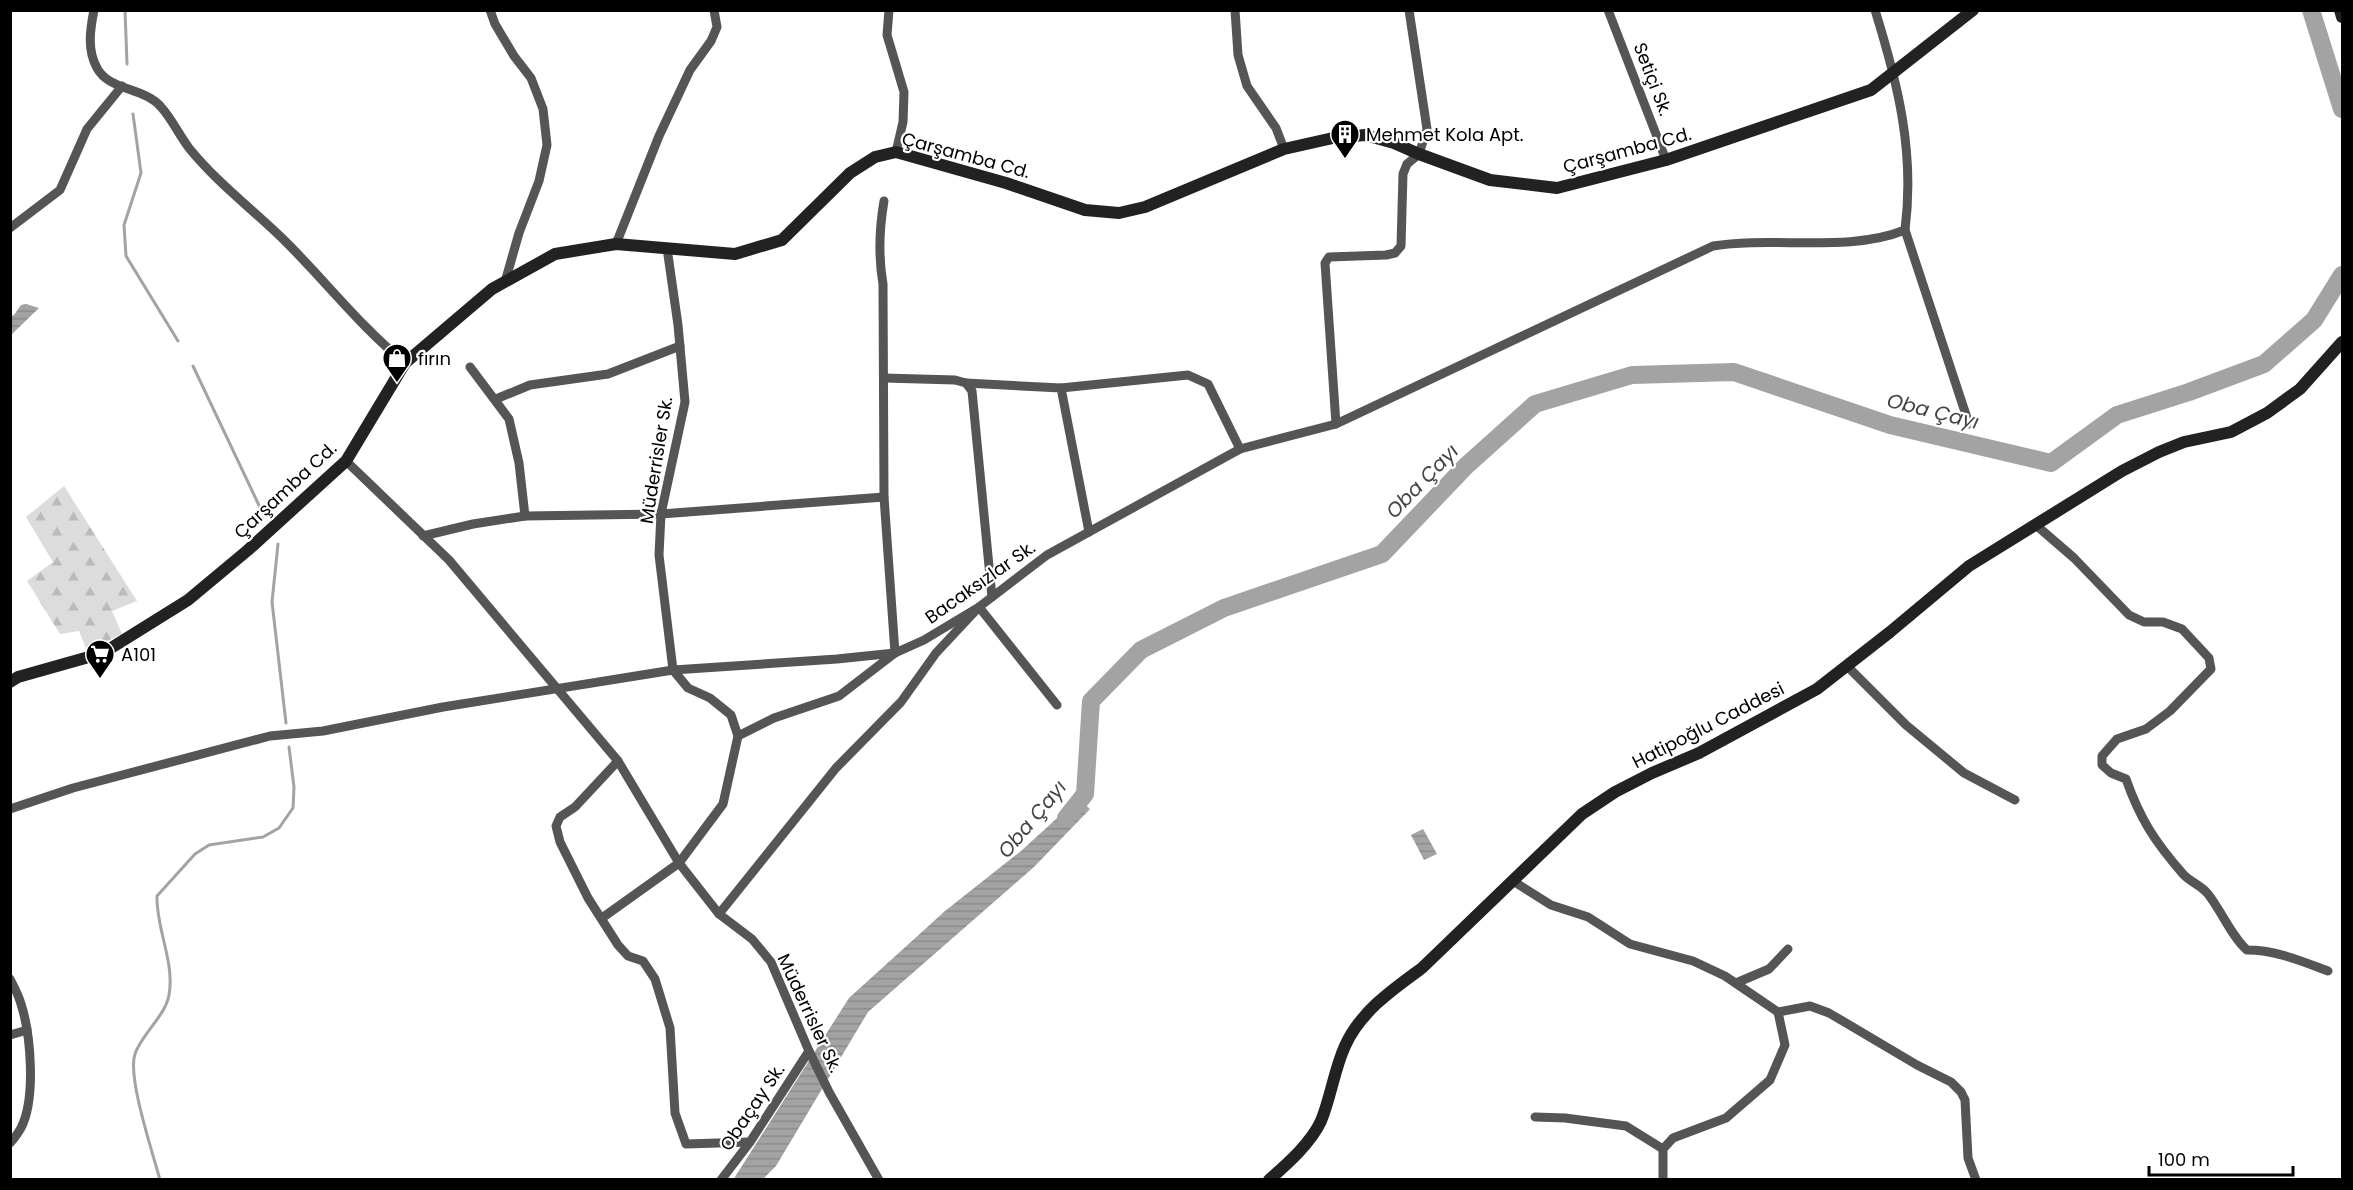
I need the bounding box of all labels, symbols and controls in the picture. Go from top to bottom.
street label: Setiçi Sk. [1628,39,1678,119]
building icon: Mehmet Kola Apt. [1329,118,1361,160]
street label: Çarşamba Cd. [1560,121,1694,179]
place label: Mehmet Kola Apt. [1366,122,1524,147]
street label: Çarşamba Cd. [899,126,1033,184]
shop icon: fırın [381,342,413,384]
place label: fırın [418,346,451,371]
water label: Oba Çayı [1884,386,1982,436]
street label: Müderrisler Sk. [634,395,678,525]
street label: Çarşamba Cd. [228,436,342,544]
water label: Oba Çayı [1379,437,1465,524]
street label: Bacaksızlar Sk. [920,535,1040,629]
supermarket icon: A101 [84,638,116,680]
place label: A101 [121,642,156,667]
street label: Hatipoğlu Caddesi [1628,676,1788,774]
water label: Oba Çayı [991,774,1073,864]
street label: Müderrisler Sk. [772,950,848,1076]
street label: Obaçay Sk. [714,1058,790,1156]
scale bar [2149,1139,2293,1177]
text: 100 m [2158,1147,2210,1172]

